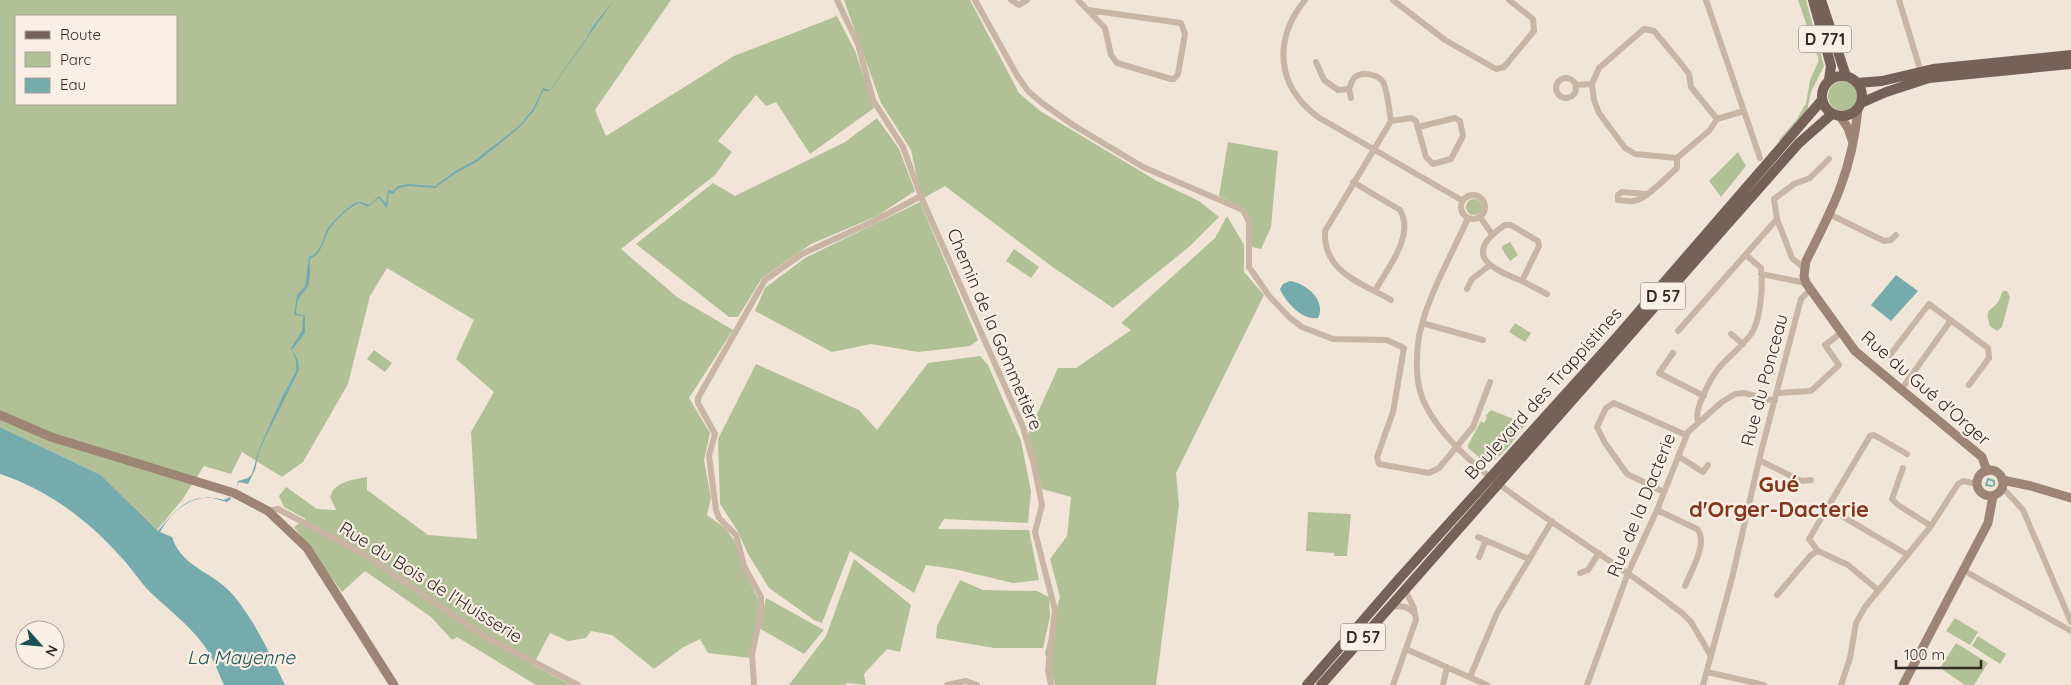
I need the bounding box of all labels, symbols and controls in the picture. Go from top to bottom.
legend [15,15,178,105]
text: Route [60,25,101,44]
road number: D 771 [1799,26,1851,52]
text: Parc [60,50,91,69]
text: Eau [60,75,86,94]
street label: Chemin de la Gommetière [942,225,1048,433]
road number: D 57 [1640,282,1686,310]
street label: Boulevard des Trappistines [1459,302,1627,484]
street label: Rue du Ponceau [1735,311,1793,449]
street label: Rue du Gué d'Orger [1856,325,1996,451]
street label: Rue de la Dacterie [1602,430,1680,580]
district label: Gué d'Orger-Dacterie [1689,470,1869,523]
street label: Rue du Bois de l'Huisserie [335,516,527,648]
north arrow [15,620,65,670]
road number: D 57 [1340,624,1386,650]
scale bar [1896,638,1981,670]
text: N [41,642,62,660]
water label: La Mayenne [187,645,296,669]
text: 100 m [1904,645,1945,664]

